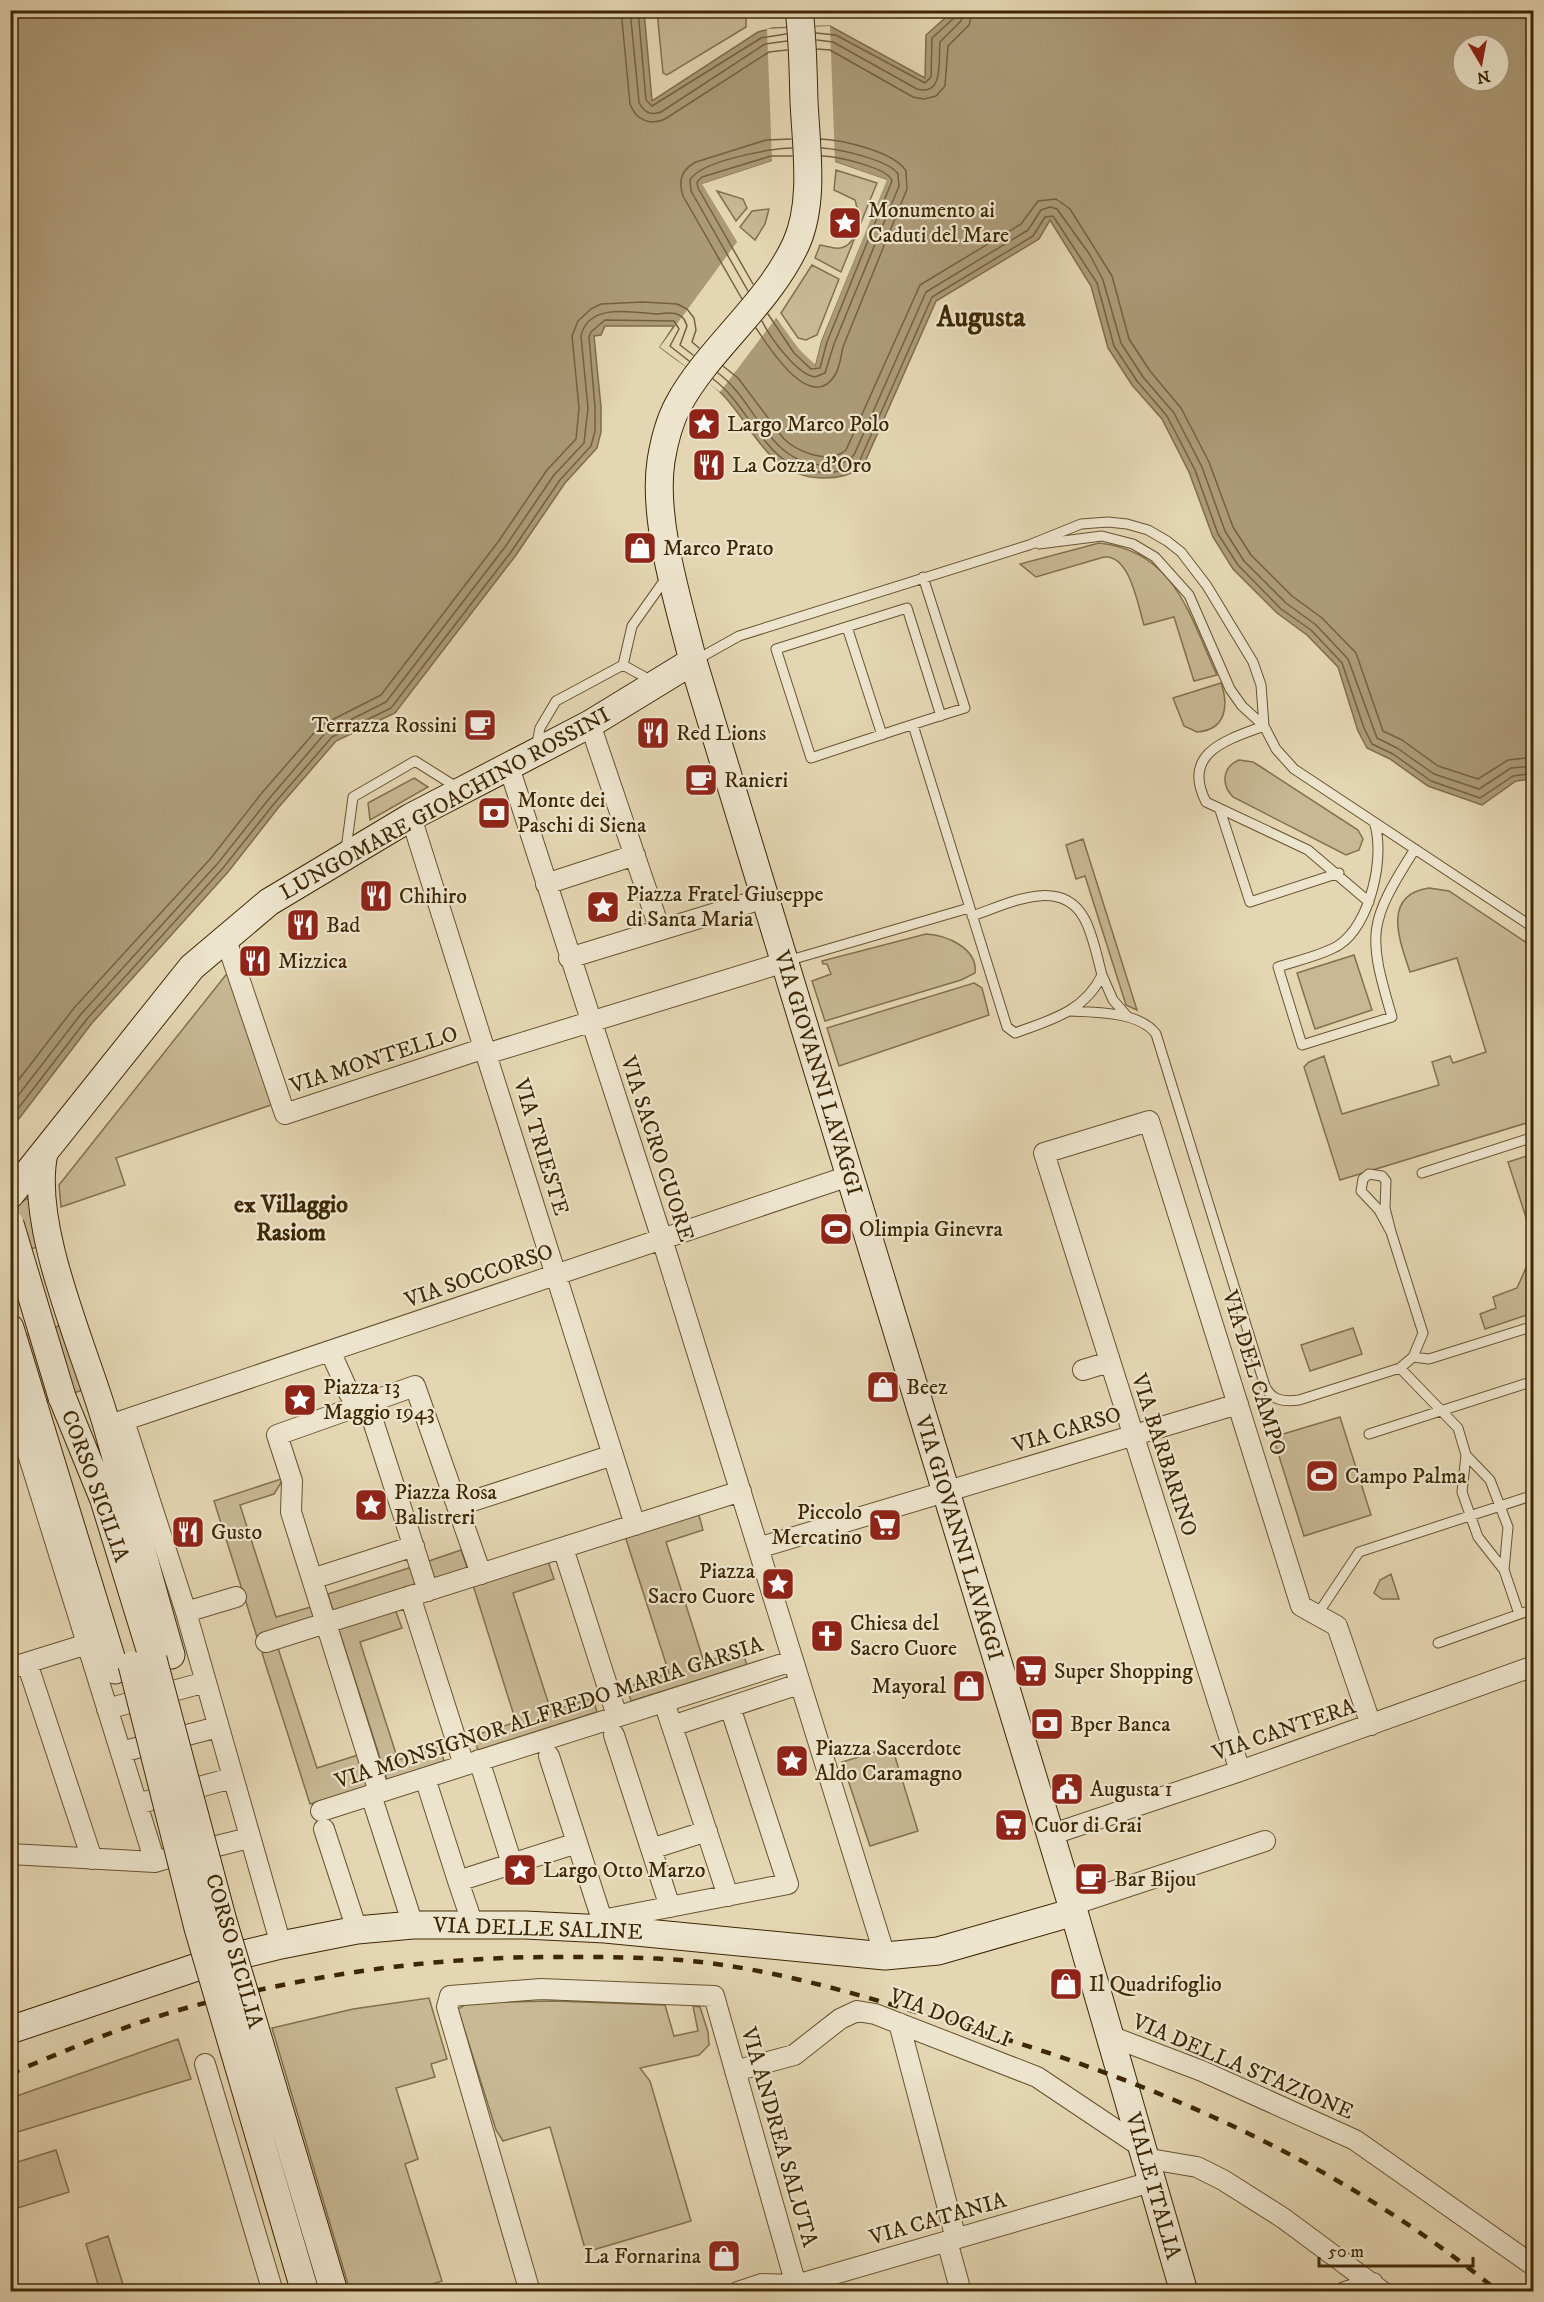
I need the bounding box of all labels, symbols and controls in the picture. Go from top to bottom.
north arrow [1451,33,1511,93]
text: N [1475,66,1492,88]
place label: Monumento ai Caduti del Mare [868,197,1009,249]
place icon: Monumento ai Caduti del Mare [827,205,863,241]
district label: Augusta [936,300,1026,335]
place icon: Largo Marco Polo [686,406,722,442]
place label: Largo Marco Polo [727,411,889,438]
restaurant icon: La Cozza d'Oro [691,447,727,483]
place label: La Cozza d'Oro [732,452,871,479]
shop icon: Marco Prato [622,530,658,566]
place label: Marco Prato [663,535,774,562]
street label: LUNGOMARE GIOACHINO ROSSINI [275,702,615,906]
cafe icon: Terrazza Rossini [462,707,498,743]
place label: Terrazza Rossini [312,712,457,739]
restaurant icon: Red Lions [635,715,671,751]
place label: Red Lions [676,720,766,747]
cafe icon: Ranieri [683,762,719,798]
place label: Ranieri [724,767,788,794]
place label: Monte dei Paschi di Siena [517,787,647,839]
bank icon: Monte dei Paschi di Siena [476,795,512,831]
restaurant icon: Chihiro [358,878,394,914]
place label: Piazza Fratel Giuseppe di Santa Maria [626,881,824,933]
place label: Chihiro [399,883,467,910]
place icon: Piazza Fratel Giuseppe di Santa Maria [585,889,621,925]
restaurant icon: Bad [285,907,321,943]
place label: Bad [326,912,360,939]
restaurant icon: Mizzica [237,943,273,979]
street label: VIA GIOVANNI LAVAGGI [768,946,868,1199]
place label: Mizzica [278,948,348,975]
street label: VIA MONTELLO [286,1020,461,1100]
street label: VIA SACRO CUORE [614,1052,700,1245]
street label: VIA TRIESTE [507,1074,575,1219]
district label: ex Villaggio Rasiom [234,1190,348,1248]
sports icon: Olimpia Ginevra [818,1211,854,1247]
place label: Olimpia Ginevra [859,1216,1003,1243]
street label: VIA SOCCORSO [400,1238,557,1314]
street label: VIA DEL CAMPO [1216,1286,1292,1459]
shop icon: Beez [865,1369,901,1405]
street label: VIA BARBARINO [1125,1369,1203,1540]
place label: Piazza 13 Maggio 1943 [323,1374,435,1426]
place label: Beez [906,1374,948,1401]
place icon: Piazza 13 Maggio 1943 [282,1382,318,1418]
street label: VIA CARSO [1008,1401,1125,1460]
street label: CORSO SICILIA [55,1406,135,1566]
street label: VIA GIOVANNI LAVAGGI [909,1411,1009,1664]
sports icon: Campo Palma [1304,1458,1340,1494]
place label: Campo Palma [1345,1463,1467,1490]
place label: Piazza Rosa Balistreri [394,1479,498,1531]
place icon: Piazza Rosa Balistreri [353,1487,389,1523]
place label: Piccolo Mercatino [771,1499,862,1551]
supermarket icon: Piccolo Mercatino [867,1507,903,1543]
restaurant icon: Gusto [170,1514,206,1550]
place label: Gusto [211,1519,262,1546]
place label: Piazza Sacro Cuore [648,1558,756,1610]
place icon: Piazza Sacro Cuore [760,1566,796,1602]
place label: Chiesa del Sacro Cuore [850,1610,957,1662]
church icon: Chiesa del Sacro Cuore [809,1618,845,1654]
street label: VIA MONSIGNOR ALFREDO MARIA GARSIA [331,1631,767,1795]
supermarket icon: Super Shopping [1013,1653,1049,1689]
place label: Super Shopping [1054,1658,1193,1685]
shop icon: Mayoral [951,1668,987,1704]
place label: Mayoral [872,1673,946,1700]
street label: VIA CANTERA [1208,1693,1360,1767]
bank icon: Bper Banca [1029,1706,1065,1742]
place label: Bper Banca [1070,1711,1171,1738]
place label: Piazza Sacerdote Aldo Caramagno [815,1735,962,1787]
place icon: Piazza Sacerdote Aldo Caramagno [774,1743,810,1779]
public building icon: Augusta 1 [1049,1771,1085,1807]
place label: Augusta 1 [1090,1776,1173,1803]
supermarket icon: Cuor di Crai [993,1807,1029,1843]
place label: Cuor di Crai [1034,1812,1142,1839]
place icon: Largo Otto Marzo [502,1852,538,1888]
place label: Largo Otto Marzo [543,1857,706,1884]
cafe icon: Bar Bijou [1073,1861,1109,1897]
place label: Bar Bijou [1114,1866,1196,1893]
street label: CORSO SICILIA [199,1871,269,2032]
street label: VIA DELLE SALINE [432,1912,643,1946]
shop icon: Il Quadrifoglio [1048,1966,1084,2002]
place label: Il Quadrifoglio [1089,1971,1222,1998]
street label: VIA DOGALI [884,1982,1015,2054]
street label: VIA DELLA STAZIONE [1127,2008,1358,2126]
street label: VIA ANDREA SALUTA [734,2023,824,2251]
street label: VIALE ITALIA [1119,2109,1187,2263]
street label: VIA CATANIA [866,2186,1010,2252]
scale bar [1319,2230,1474,2268]
shop icon: La Fornarina [706,2238,742,2274]
text: 50 m [1328,2241,1364,2263]
place label: La Fornarina [584,2243,702,2270]

